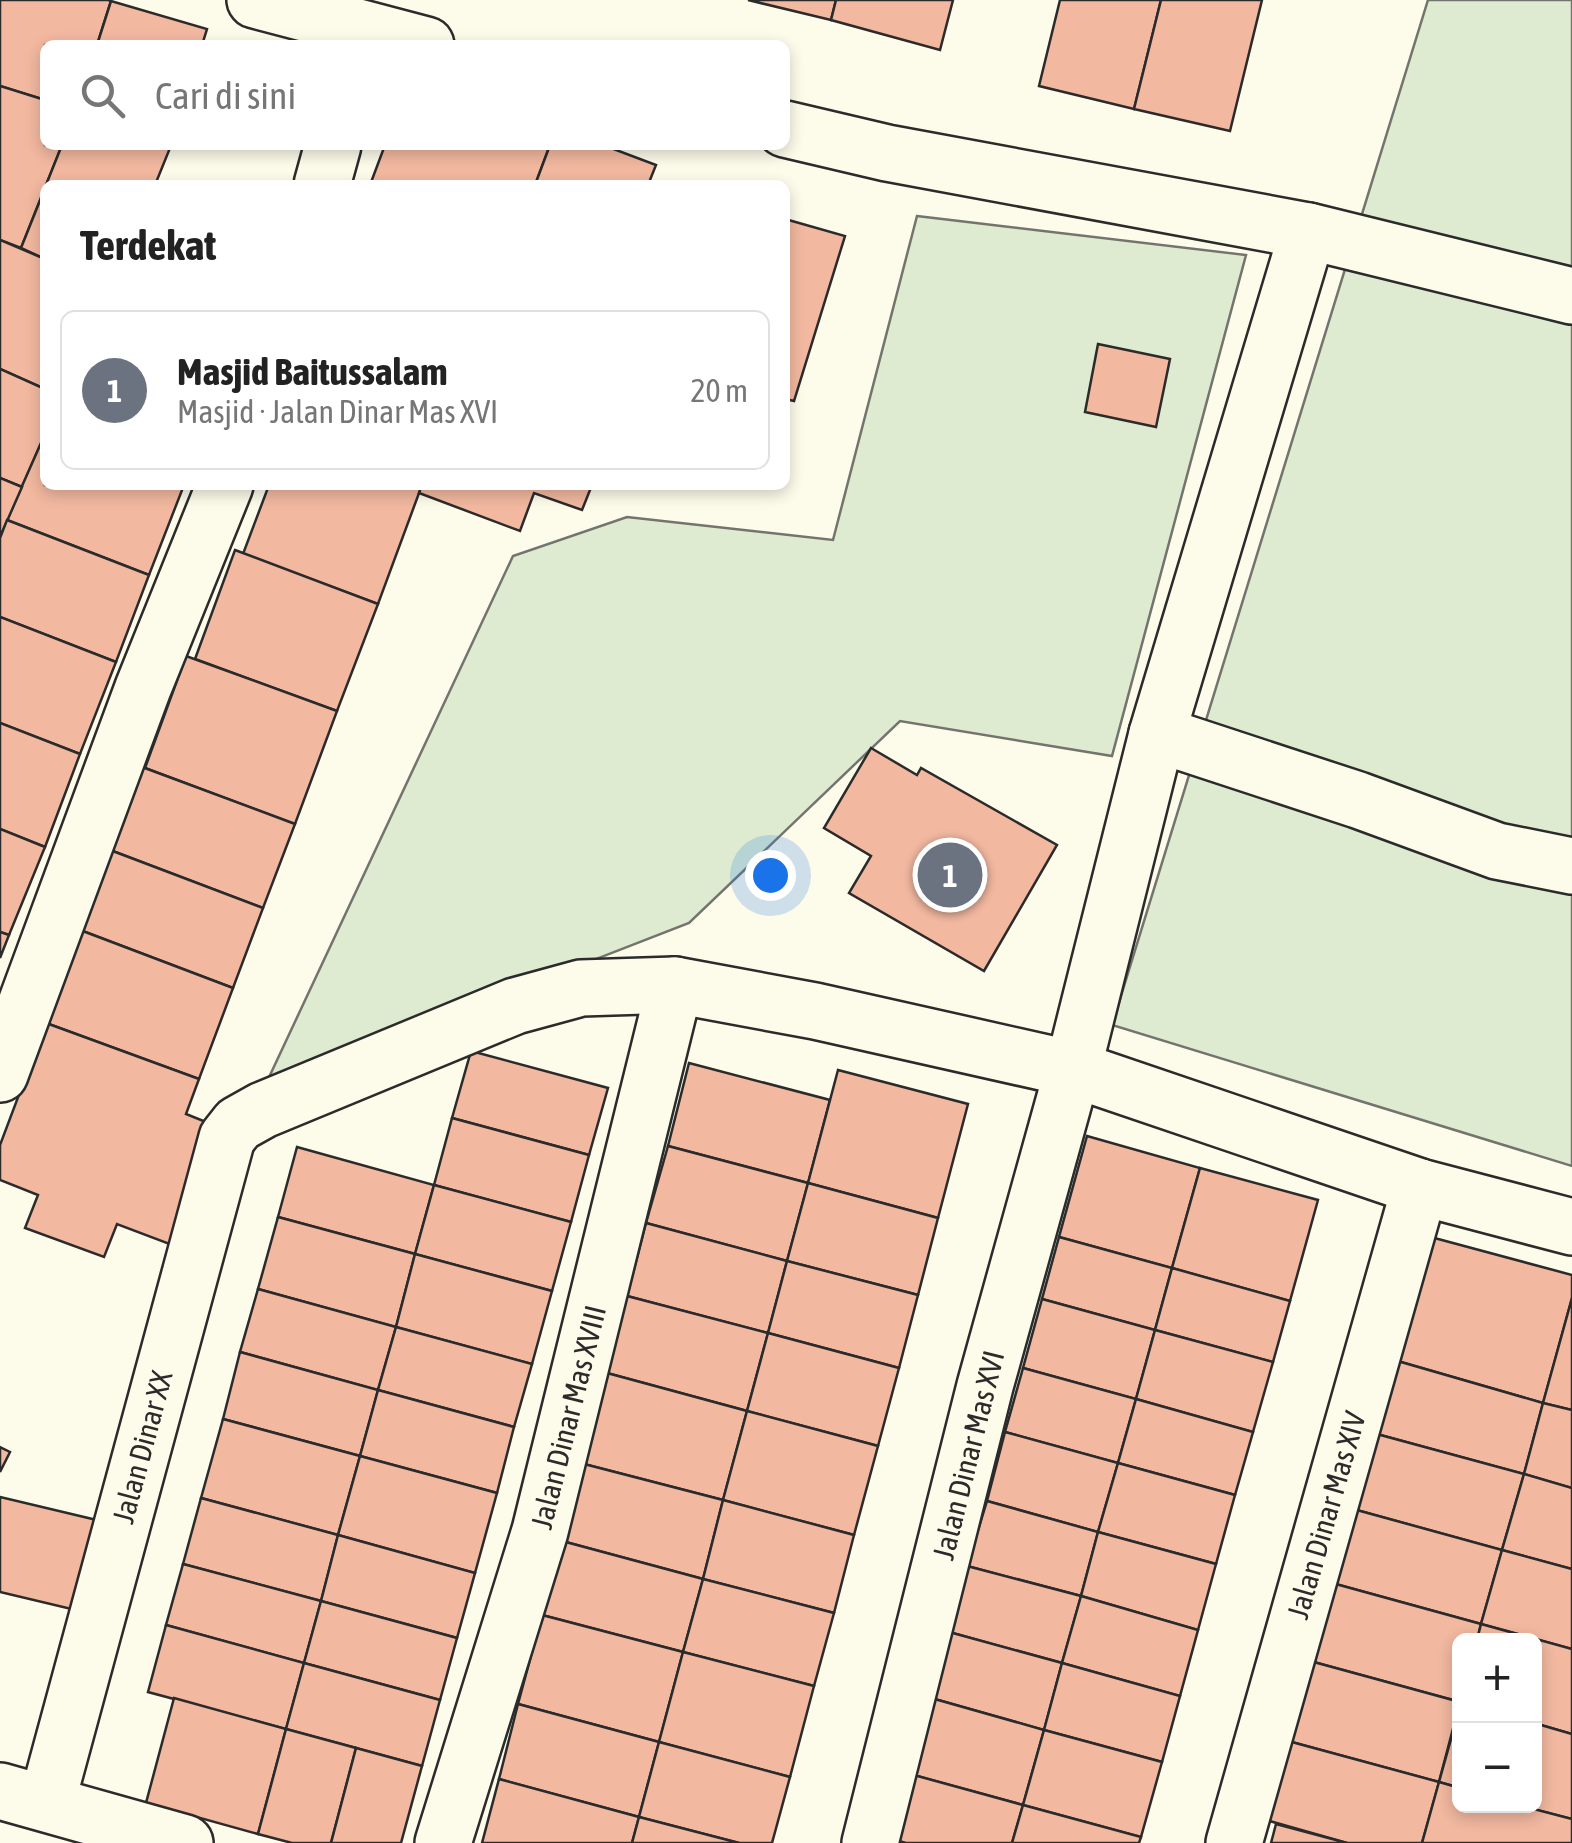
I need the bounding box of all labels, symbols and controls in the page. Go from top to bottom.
search box [40,40,790,150]
icon: search [75,68,130,123]
text: Cari di sini [155,74,296,117]
text: Terdekat [80,221,216,269]
text: Masjid Baitussalam [177,350,448,393]
text: 1 [107,372,122,409]
text: 20 m [690,372,748,409]
text: Masjid · Jalan Dinar Mas XVI [177,393,498,430]
pin: 1 [918,838,982,912]
your location [745,850,796,901]
street label: Jalan Dinar Mas XVIII [524,1302,612,1532]
street label: Jalan Dinar Mas XVI [926,1347,1010,1563]
street label: Jalan Dinar XX [105,1367,179,1527]
street label: Jalan Dinar Mas XIV [1280,1407,1372,1622]
map controls [1452,1633,1542,1813]
button: + [1452,1633,1542,1723]
button: − [1452,1723,1542,1813]

